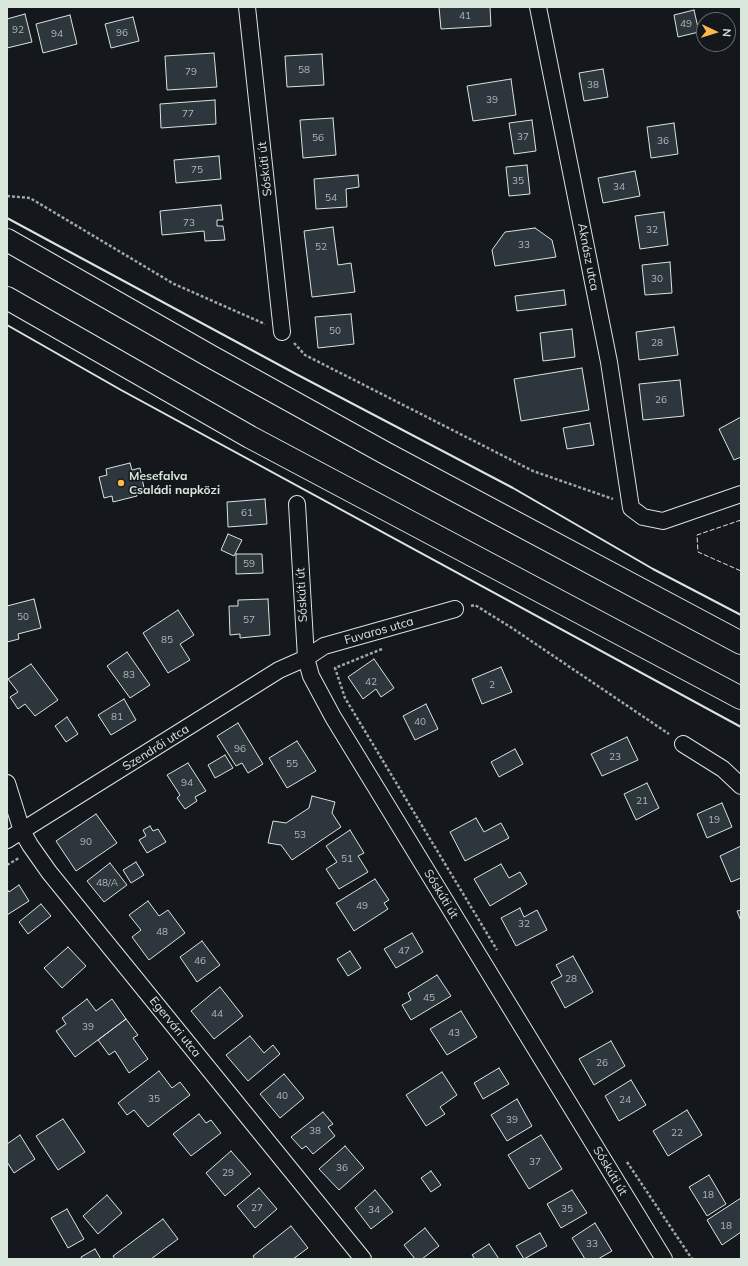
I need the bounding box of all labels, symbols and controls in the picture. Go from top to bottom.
house number: 41 [459,10,471,22]
north arrow [696,12,736,52]
house number: 49 [680,18,692,30]
house number: 92 [12,24,24,36]
house number: 96 [116,27,128,39]
house number: 94 [51,28,63,40]
text: N [720,28,734,37]
house number: 58 [298,64,310,76]
house number: 79 [185,66,197,78]
house number: 38 [587,79,599,91]
house number: 39 [486,94,498,106]
house number: 77 [182,108,194,120]
house number: 37 [517,131,529,143]
house number: 56 [312,132,324,144]
house number: 36 [657,135,669,147]
street label: Sóskúti út [255,141,275,197]
house number: 75 [191,164,203,176]
house number: 35 [512,175,524,187]
house number: 34 [613,181,625,193]
house number: 54 [325,192,337,204]
house number: 73 [183,217,195,229]
street label: Aknász utca [574,222,602,292]
house number: 32 [646,224,658,236]
house number: 33 [518,239,530,251]
house number: 52 [315,241,327,253]
house number: 30 [651,273,663,285]
house number: 50 [329,325,341,337]
house number: 28 [651,337,663,349]
house number: 26 [655,394,667,406]
place label: Mesefalva Családi napközi [129,469,220,497]
marker: Mesefalva Családi napközi [116,478,126,488]
house number: 61 [241,507,253,519]
house number: 59 [243,558,255,570]
street label: Sóskúti út [293,567,311,623]
house number: 50 [17,611,29,623]
house number: 57 [243,614,255,626]
street label: Fuvaros utca [343,614,415,648]
house number: 85 [161,634,173,646]
house number: 83 [123,669,135,681]
house number: 42 [365,676,377,688]
house number: 2 [489,679,495,691]
house number: 81 [111,711,123,723]
house number: 40 [414,716,426,728]
street label: Szendrői utca [120,722,192,774]
house number: 96 [234,743,246,755]
house number: 23 [609,751,621,763]
house number: 55 [286,758,298,770]
house number: 94 [181,777,193,789]
house number: 21 [636,795,648,807]
house number: 19 [708,814,720,826]
house number: 53 [294,829,306,841]
house number: 90 [80,836,92,848]
house number: 51 [341,853,353,865]
street label: Sóskúti út [421,867,461,921]
house number: 48/A [96,877,118,889]
house number: 49 [356,900,368,912]
house number: 32 [518,918,530,930]
house number: 48 [156,926,168,938]
house number: 47 [398,945,410,957]
house number: 46 [194,955,206,967]
house number: 28 [565,973,577,985]
house number: 45 [423,992,435,1004]
street label: Egervári utca [146,994,204,1060]
house number: 44 [211,1008,223,1020]
house number: 39 [82,1021,94,1033]
house number: 43 [448,1027,460,1039]
house number: 26 [596,1057,608,1069]
house number: 40 [276,1090,288,1102]
house number: 35 [148,1093,160,1105]
house number: 24 [619,1094,631,1106]
house number: 39 [506,1114,518,1126]
house number: 38 [309,1125,321,1137]
house number: 22 [671,1127,683,1139]
street label: Sóskúti út [590,1144,630,1198]
house number: 37 [529,1156,541,1168]
house number: 36 [336,1162,348,1174]
house number: 29 [222,1167,234,1179]
house number: 18 [702,1189,714,1201]
house number: 27 [251,1202,263,1214]
house number: 35 [561,1203,573,1215]
house number: 34 [368,1204,380,1216]
house number: 18 [720,1220,732,1232]
house number: 33 [586,1238,598,1250]

